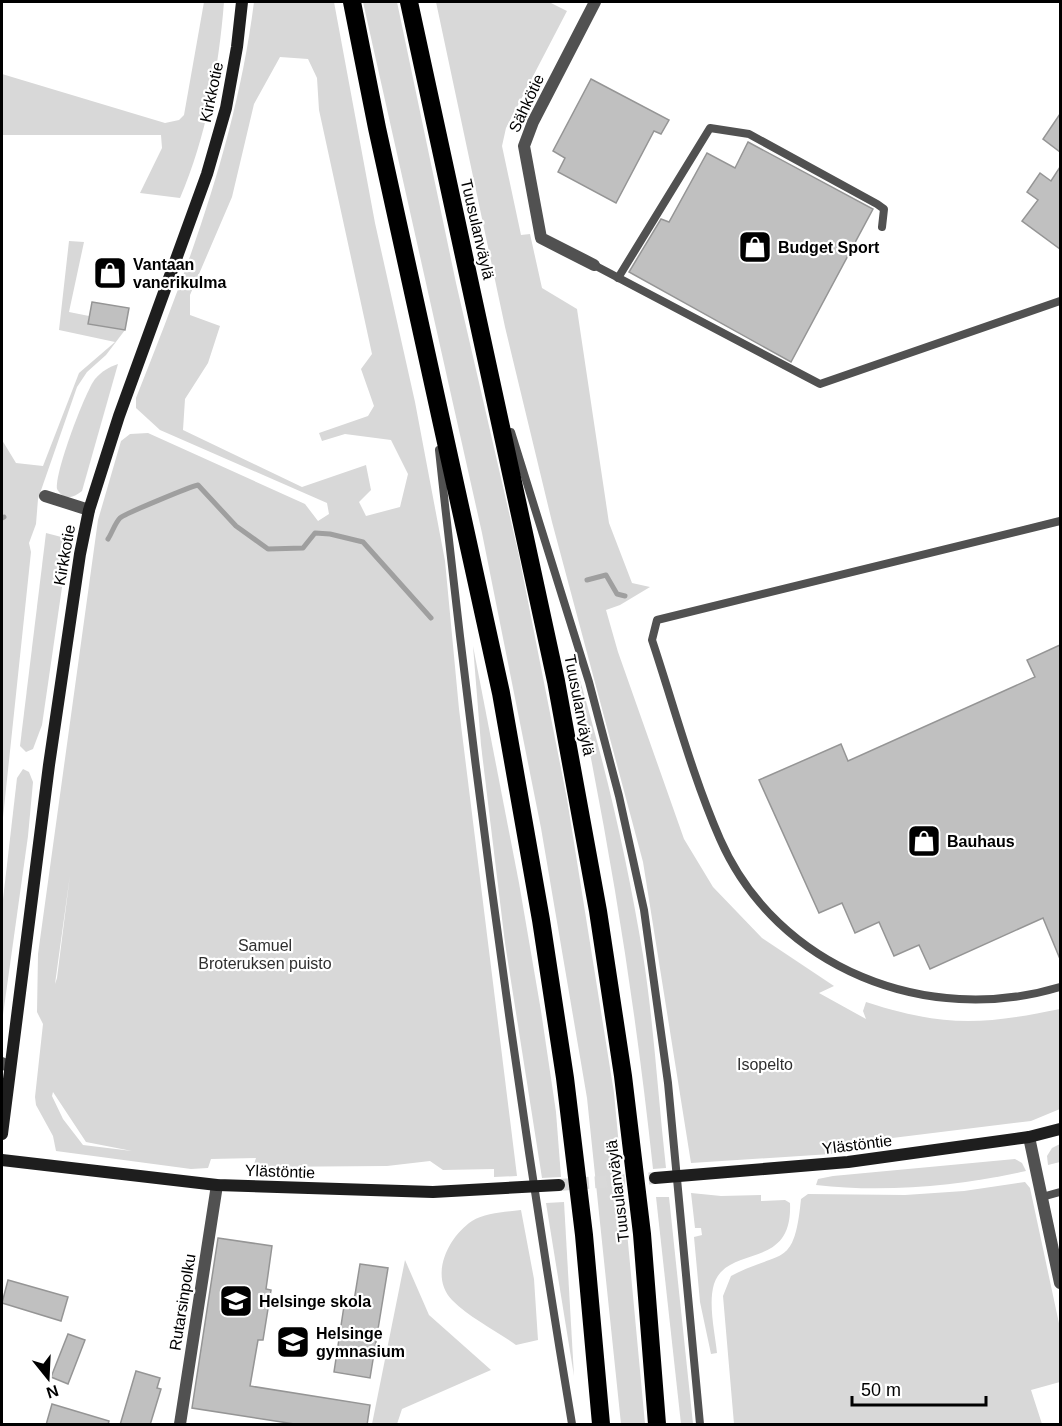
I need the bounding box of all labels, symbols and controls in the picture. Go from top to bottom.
street label: Kirkkotie [197,60,226,124]
street label: Sähkötie [506,71,547,135]
street label: Tuusulanväylä [458,177,497,281]
shop icon: Budget Sport [737,229,773,265]
place label: Budget Sport [778,239,880,256]
shop icon: Vantaan vanerikulma [92,255,128,291]
place label: Vantaan vanerikulma [133,256,226,291]
street label: Kirkkotie [51,523,78,587]
street label: Tuusulanväylä [561,653,598,757]
shop icon: Bauhaus [906,823,942,859]
place label: Bauhaus [947,833,1015,850]
park label: Samuel Broteruksen puisto [198,937,332,972]
park label: Isopelto [737,1056,793,1073]
street label: Ylästöntie [821,1132,893,1157]
street label: Tuusulanväylä [603,1139,632,1243]
street label: Ylästöntie [245,1162,315,1181]
street label: Rutarsinpolku [166,1252,199,1352]
school or university icon: Helsinge skola [218,1283,254,1319]
place label: Helsinge skola [259,1293,371,1310]
school or university icon: Helsinge gymnasium [275,1324,311,1360]
place label: Helsinge gymnasium [316,1325,405,1360]
north arrow [18,1348,78,1408]
scale bar [852,1369,986,1407]
text: 50 m [861,1380,901,1400]
text: N [44,1382,61,1402]

